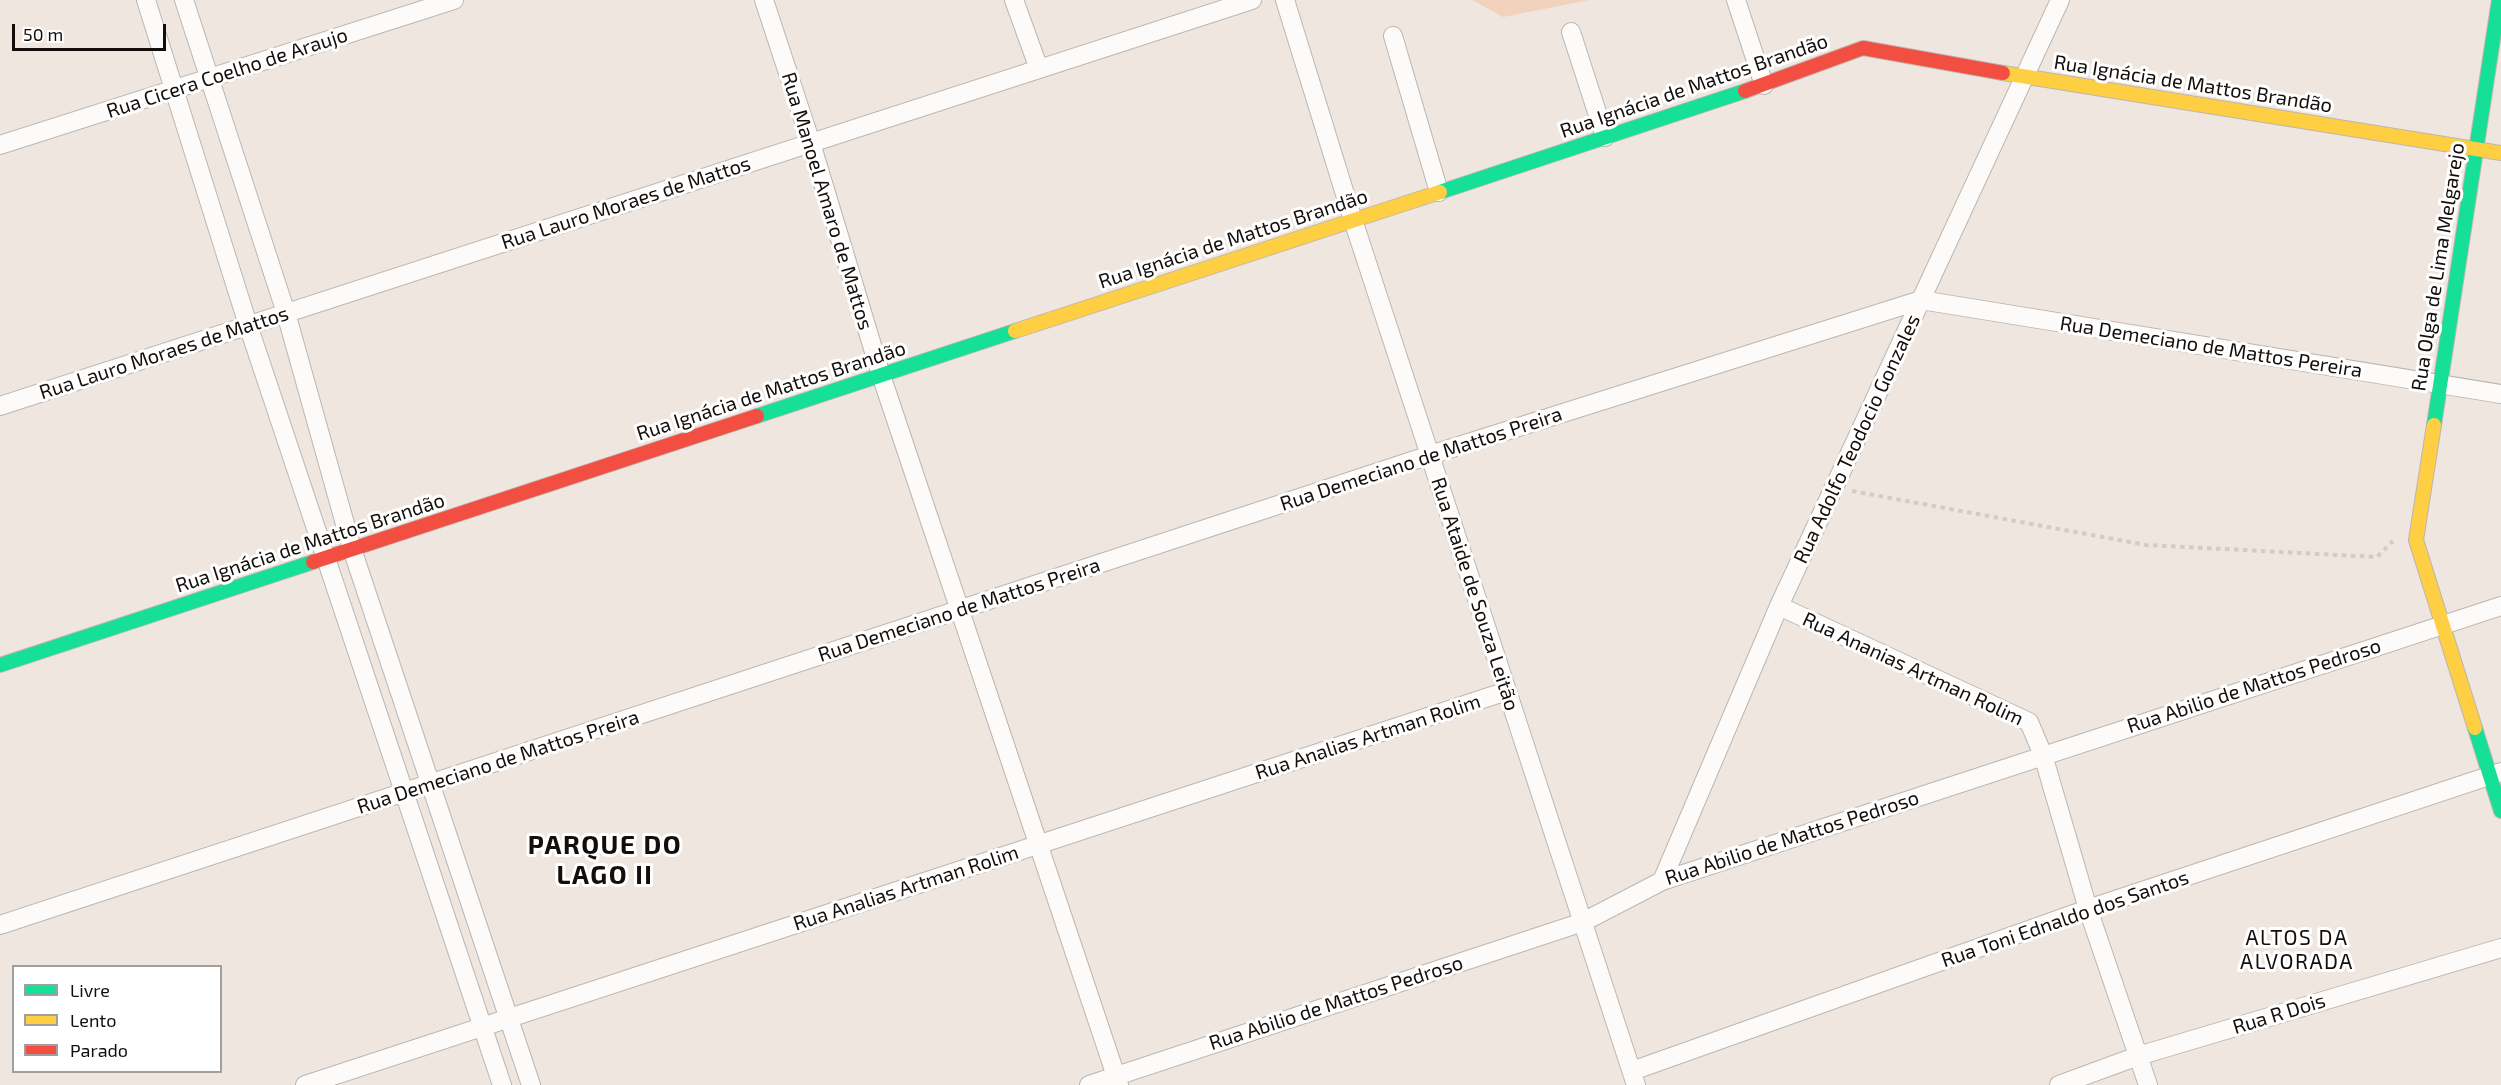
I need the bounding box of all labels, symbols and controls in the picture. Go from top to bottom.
scale bar [15,12,170,50]
text: 50 m [23,23,63,45]
street label: Rua Cicera Coelho de Araujo [103,23,351,123]
street label: Rua Ignácia de Mattos Brandão [1557,29,1831,143]
street label: Rua Ignácia de Mattos Brandão [2052,50,2334,118]
street label: Rua Manoel Amaro de Mattos [776,69,878,333]
street label: Rua Olga de Lima Melgarejo [2407,141,2469,393]
street label: Rua Lauro Moraes de Mattos [498,151,754,255]
street label: Rua Ignácia de Mattos Brandão [1095,184,1371,294]
street label: Rua Lauro Moraes de Mattos [36,301,292,405]
street label: Rua Adolfo Teodocio Gonzales [1789,311,1925,567]
street label: Rua Demeciano de Mattos Pereira [2058,311,2364,383]
street label: Rua Ignácia de Mattos Brandão [633,336,909,446]
street label: Rua Demeciano de Mattos Preira [1277,402,1565,516]
street label: Rua Ataide de Souza Leitão [1426,474,1524,714]
street label: Rua Ignácia de Mattos Brandão [172,488,448,598]
street label: Rua Demeciano de Mattos Preira [815,553,1103,667]
street label: Rua Ananias Artman Rolim [1799,607,2027,731]
street label: Rua Abilio de Mattos Pedroso [2124,634,2384,738]
street label: Rua Analias Artman Rolim [1252,689,1484,785]
street label: Rua Demeciano de Mattos Preira [354,705,642,819]
street label: Rua Abilio de Mattos Pedroso [1662,786,1922,890]
district label: PARQUE DO LAGO II [528,829,682,891]
street label: Rua Analias Artman Rolim [790,840,1022,936]
street label: Rua Toni Ednaldo dos Santos [1938,865,2192,973]
district label: ALTOS DA ALVORADA [2240,925,2354,975]
street label: Rua Abilio de Mattos Pedroso [1206,951,1466,1055]
legend [12,965,222,1073]
text: Livre [70,979,110,1001]
street label: Rua R Dois [2230,989,2328,1039]
text: Lento [70,1009,116,1031]
text: Parado [70,1039,128,1061]

